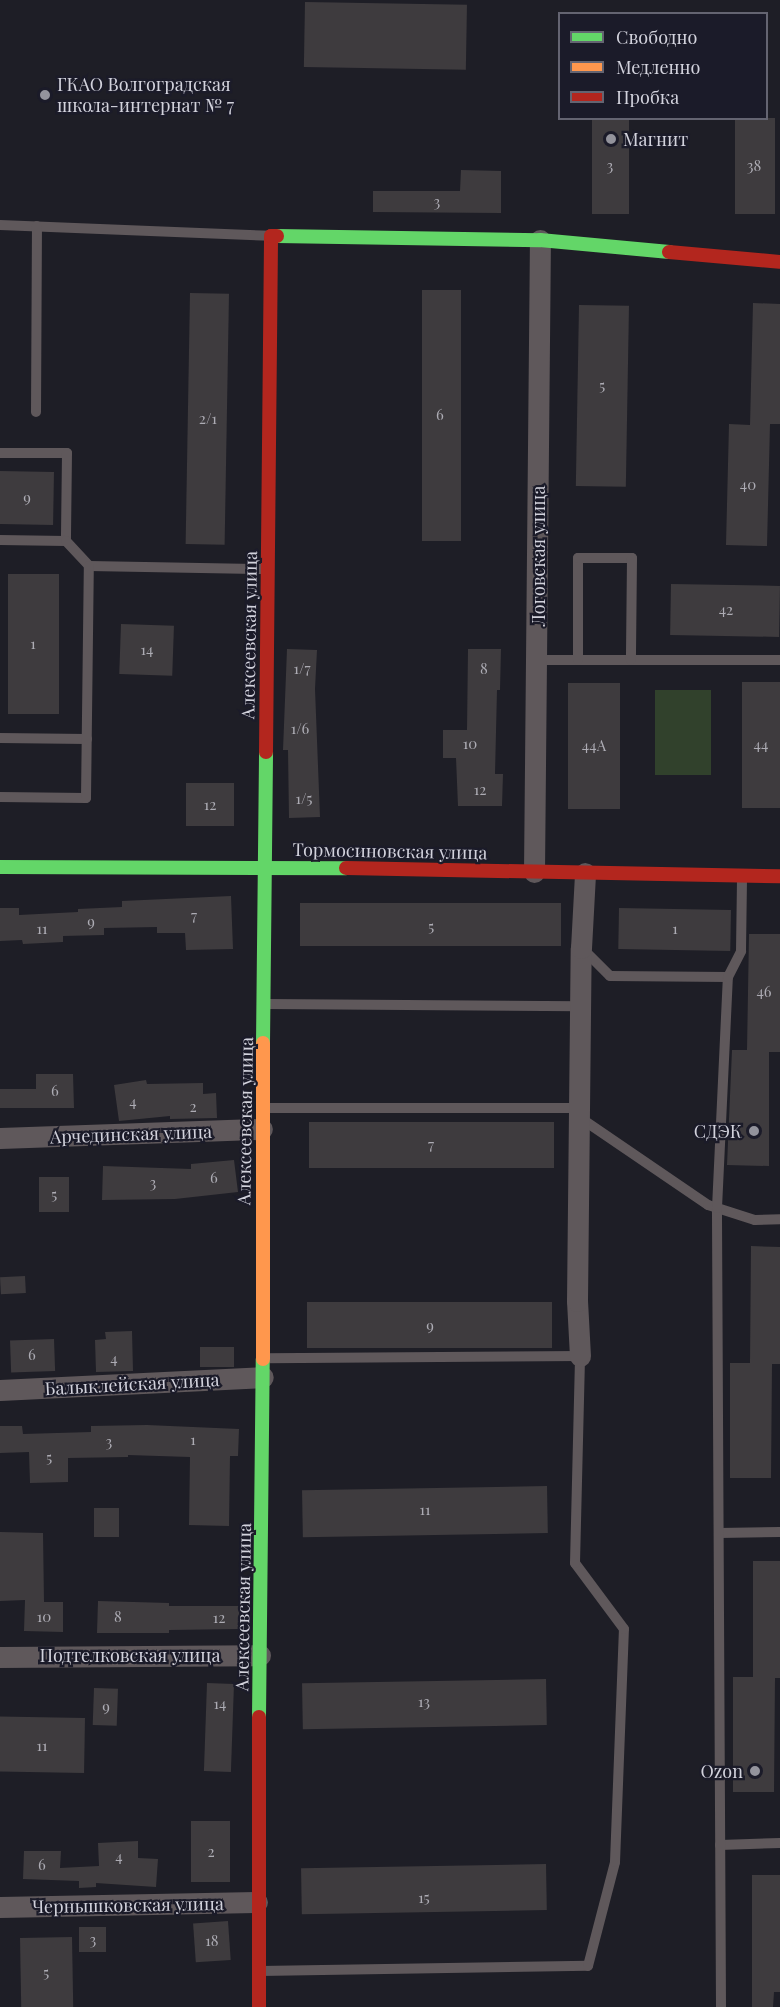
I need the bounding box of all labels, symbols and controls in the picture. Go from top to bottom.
legend [558,12,768,120]
text: Свободно [616,25,697,49]
text: Медленно [616,55,700,79]
place label: ГКАО Волгоградская школа-интернат № 7 [57,74,234,116]
text: Пробка [616,85,679,109]
marker: ГКАО Волгоградская школа-интернат № 7 [38,88,52,102]
place label: Магнит [623,128,688,150]
marker: Магнит [604,132,618,146]
house number: 3 [607,157,613,175]
house number: 38 [747,157,761,175]
house number: 3 [434,193,440,211]
house number: 5 [599,377,605,395]
house number: 6 [436,406,444,424]
house number: 2/1 [199,410,217,428]
house number: 40 [740,476,756,494]
street label: Логовская улица [527,486,549,626]
house number: 9 [23,489,31,507]
street label: Алексеевская улица [237,551,261,719]
house number: 42 [719,601,733,619]
house number: 1 [30,635,36,653]
house number: 14 [141,641,153,659]
house number: 1/7 [293,660,311,678]
house number: 8 [480,660,488,678]
house number: 1/6 [291,720,309,738]
house number: 10 [463,735,477,753]
house number: 44 [754,736,768,754]
house number: 44А [582,737,606,755]
house number: 12 [474,781,486,799]
house number: 1/5 [295,790,313,808]
house number: 12 [204,796,216,814]
street label: Тормосиновская улица [292,839,488,863]
house number: 7 [191,907,197,925]
house number: 9 [87,913,95,931]
house number: 5 [428,918,434,936]
house number: 11 [36,920,48,938]
house number: 1 [672,920,678,938]
house number: 46 [756,983,772,1001]
street label: Алексеевская улица [233,1037,257,1205]
house number: 6 [51,1082,59,1100]
house number: 4 [129,1093,137,1111]
house number: 2 [189,1098,197,1116]
street label: Арчединская улица [50,1120,212,1148]
place label: СДЭК [694,1120,742,1142]
marker: СДЭК [747,1124,761,1138]
house number: 7 [428,1136,434,1154]
house number: 6 [210,1169,218,1187]
house number: 3 [150,1174,156,1192]
house number: 5 [51,1186,57,1204]
house number: 9 [426,1317,434,1335]
house number: 6 [28,1346,36,1364]
house number: 4 [110,1350,118,1368]
street label: Балыклейская улица [44,1369,220,1399]
house number: 1 [190,1431,196,1449]
house number: 3 [106,1433,112,1451]
house number: 5 [46,1449,52,1467]
house number: 11 [419,1501,431,1519]
street label: Алексеевская улица [231,1523,255,1691]
house number: 10 [37,1608,51,1626]
house number: 8 [114,1608,122,1626]
house number: 12 [213,1609,225,1627]
street label: Подтелковская улица [40,1644,220,1666]
house number: 13 [418,1693,430,1711]
house number: 14 [214,1695,226,1713]
house number: 9 [102,1698,110,1716]
house number: 11 [36,1737,48,1755]
place label: Ozon [700,1760,743,1782]
marker: Ozon [748,1764,762,1778]
house number: 2 [207,1843,215,1861]
house number: 4 [115,1848,123,1866]
house number: 6 [38,1856,46,1874]
house number: 15 [418,1889,430,1907]
street label: Чернышковская улица [32,1893,224,1917]
house number: 3 [90,1931,96,1949]
house number: 18 [205,1932,219,1950]
house number: 5 [43,1964,49,1982]

